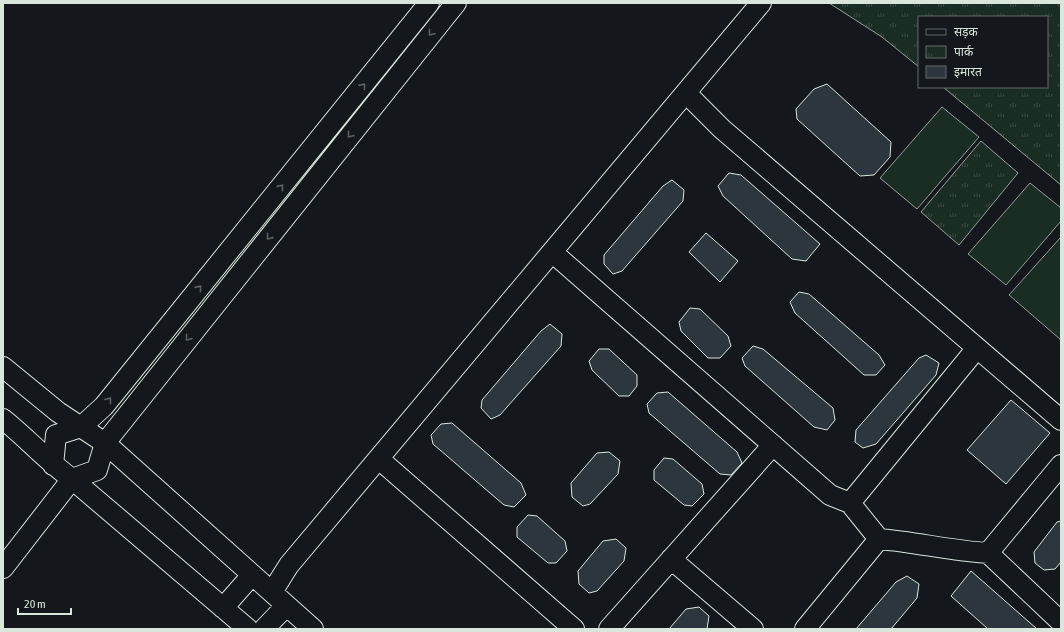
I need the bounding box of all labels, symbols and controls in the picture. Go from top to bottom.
legend [918,16,1048,88]
text: सड़क [954,25,979,39]
one-way arrow [429,29,436,36]
text: पार्क [954,45,974,59]
text: इमारत [954,65,983,79]
one-way arrow [358,83,365,90]
one-way arrow [348,131,355,138]
one-way arrow [276,184,283,191]
one-way arrow [267,232,274,239]
one-way arrow [195,285,202,292]
one-way arrow [186,334,193,341]
one-way arrow [104,397,111,405]
scale bar [18,590,71,616]
text: 20 m [24,597,46,611]

